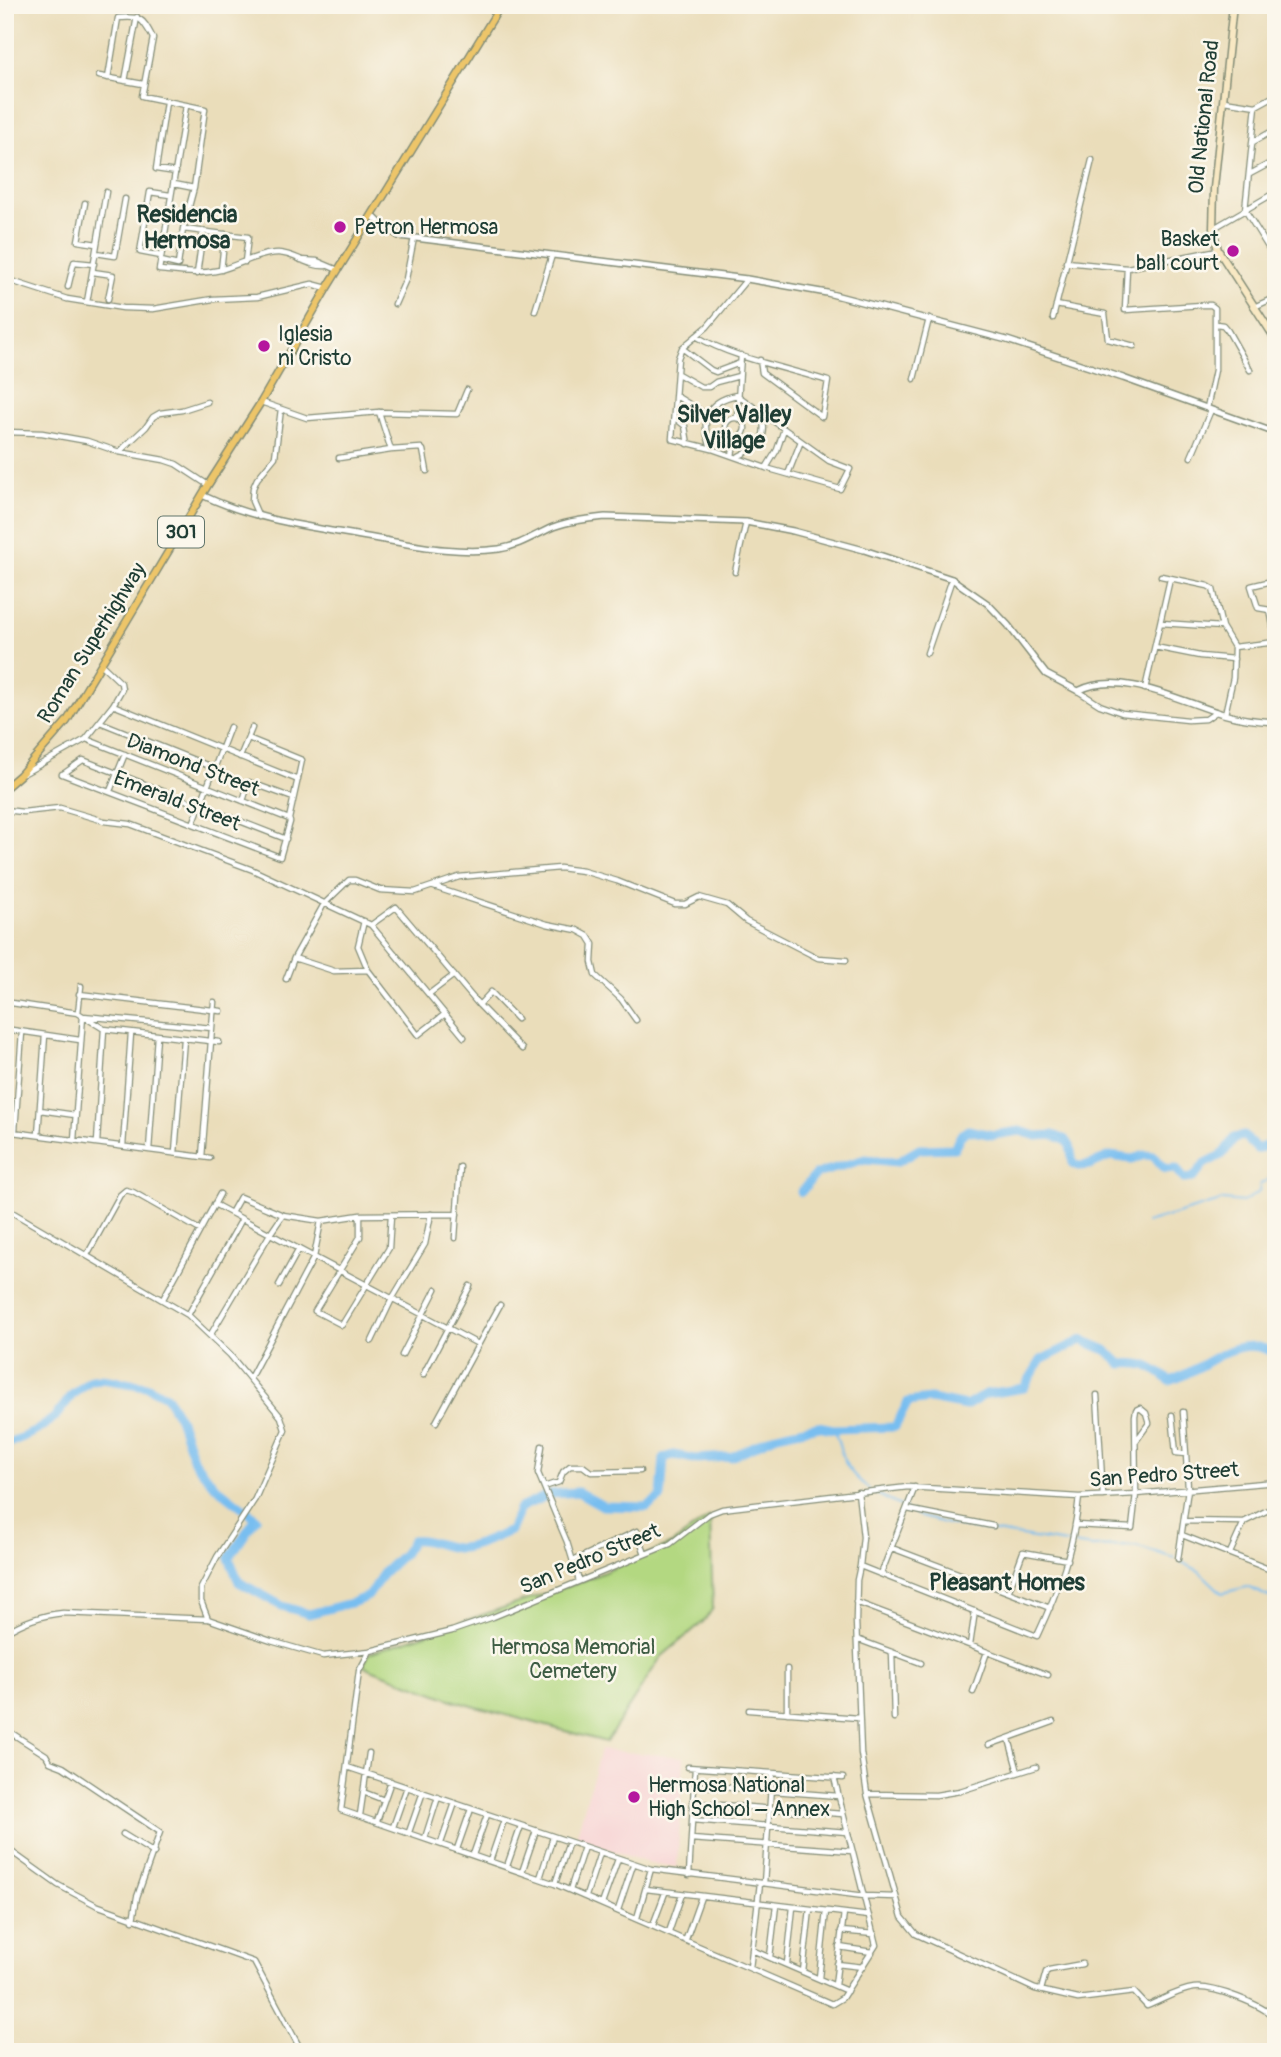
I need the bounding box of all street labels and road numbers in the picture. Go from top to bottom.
street label: Old National Road [1182,39,1226,195]
road number: 301 [158,516,204,548]
street label: Roman Superhighway [32,557,152,729]
street label: Diamond Street [123,727,264,803]
street label: Emerald Street [110,764,245,838]
street label: San Pedro Street [1088,1456,1240,1494]
street label: San Pedro Street [516,1517,665,1601]

